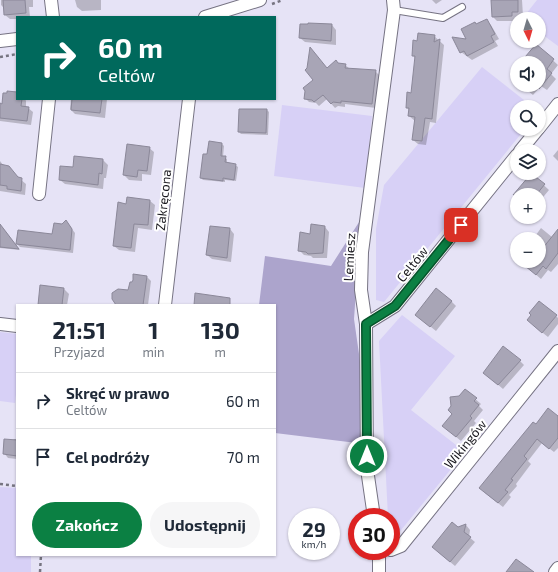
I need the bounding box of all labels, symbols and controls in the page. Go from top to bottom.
north arrow [510,12,546,48]
map controls [510,12,546,268]
text: 60 m [98,30,163,64]
icon: right [32,32,84,84]
button: sound [510,56,546,92]
text: Celtów [98,64,155,86]
button: search [510,100,546,136]
button: layers [510,144,546,180]
street label: Zakręcona [152,169,174,231]
button: + [510,188,546,224]
pin [444,208,478,242]
icon: arrive [450,214,472,236]
street label: Lemiesz [340,232,358,282]
button: − [510,232,546,268]
street label: Celtów [393,243,431,285]
text: 21:51 [52,315,106,344]
text: 1 [148,315,159,344]
text: 130 [201,315,240,344]
text: Przyjazd [54,344,105,360]
text: min [142,344,165,360]
text: m [215,344,226,360]
text: Skręć w prawo [66,384,170,402]
icon: right [32,390,54,412]
text: 60 m [226,392,260,410]
text: Celtów [66,402,107,418]
street label: Wikingów [440,416,490,472]
position arrow [346,435,388,477]
icon: arrive [32,446,54,468]
text: Cel podróży [66,448,149,466]
text: 70 m [227,448,260,466]
button: Zakończ [32,502,142,548]
button: Udostępnij [150,502,260,548]
speed limit sign: 30 [348,508,400,560]
text: 29 [302,517,326,541]
text: km/h [302,538,326,550]

